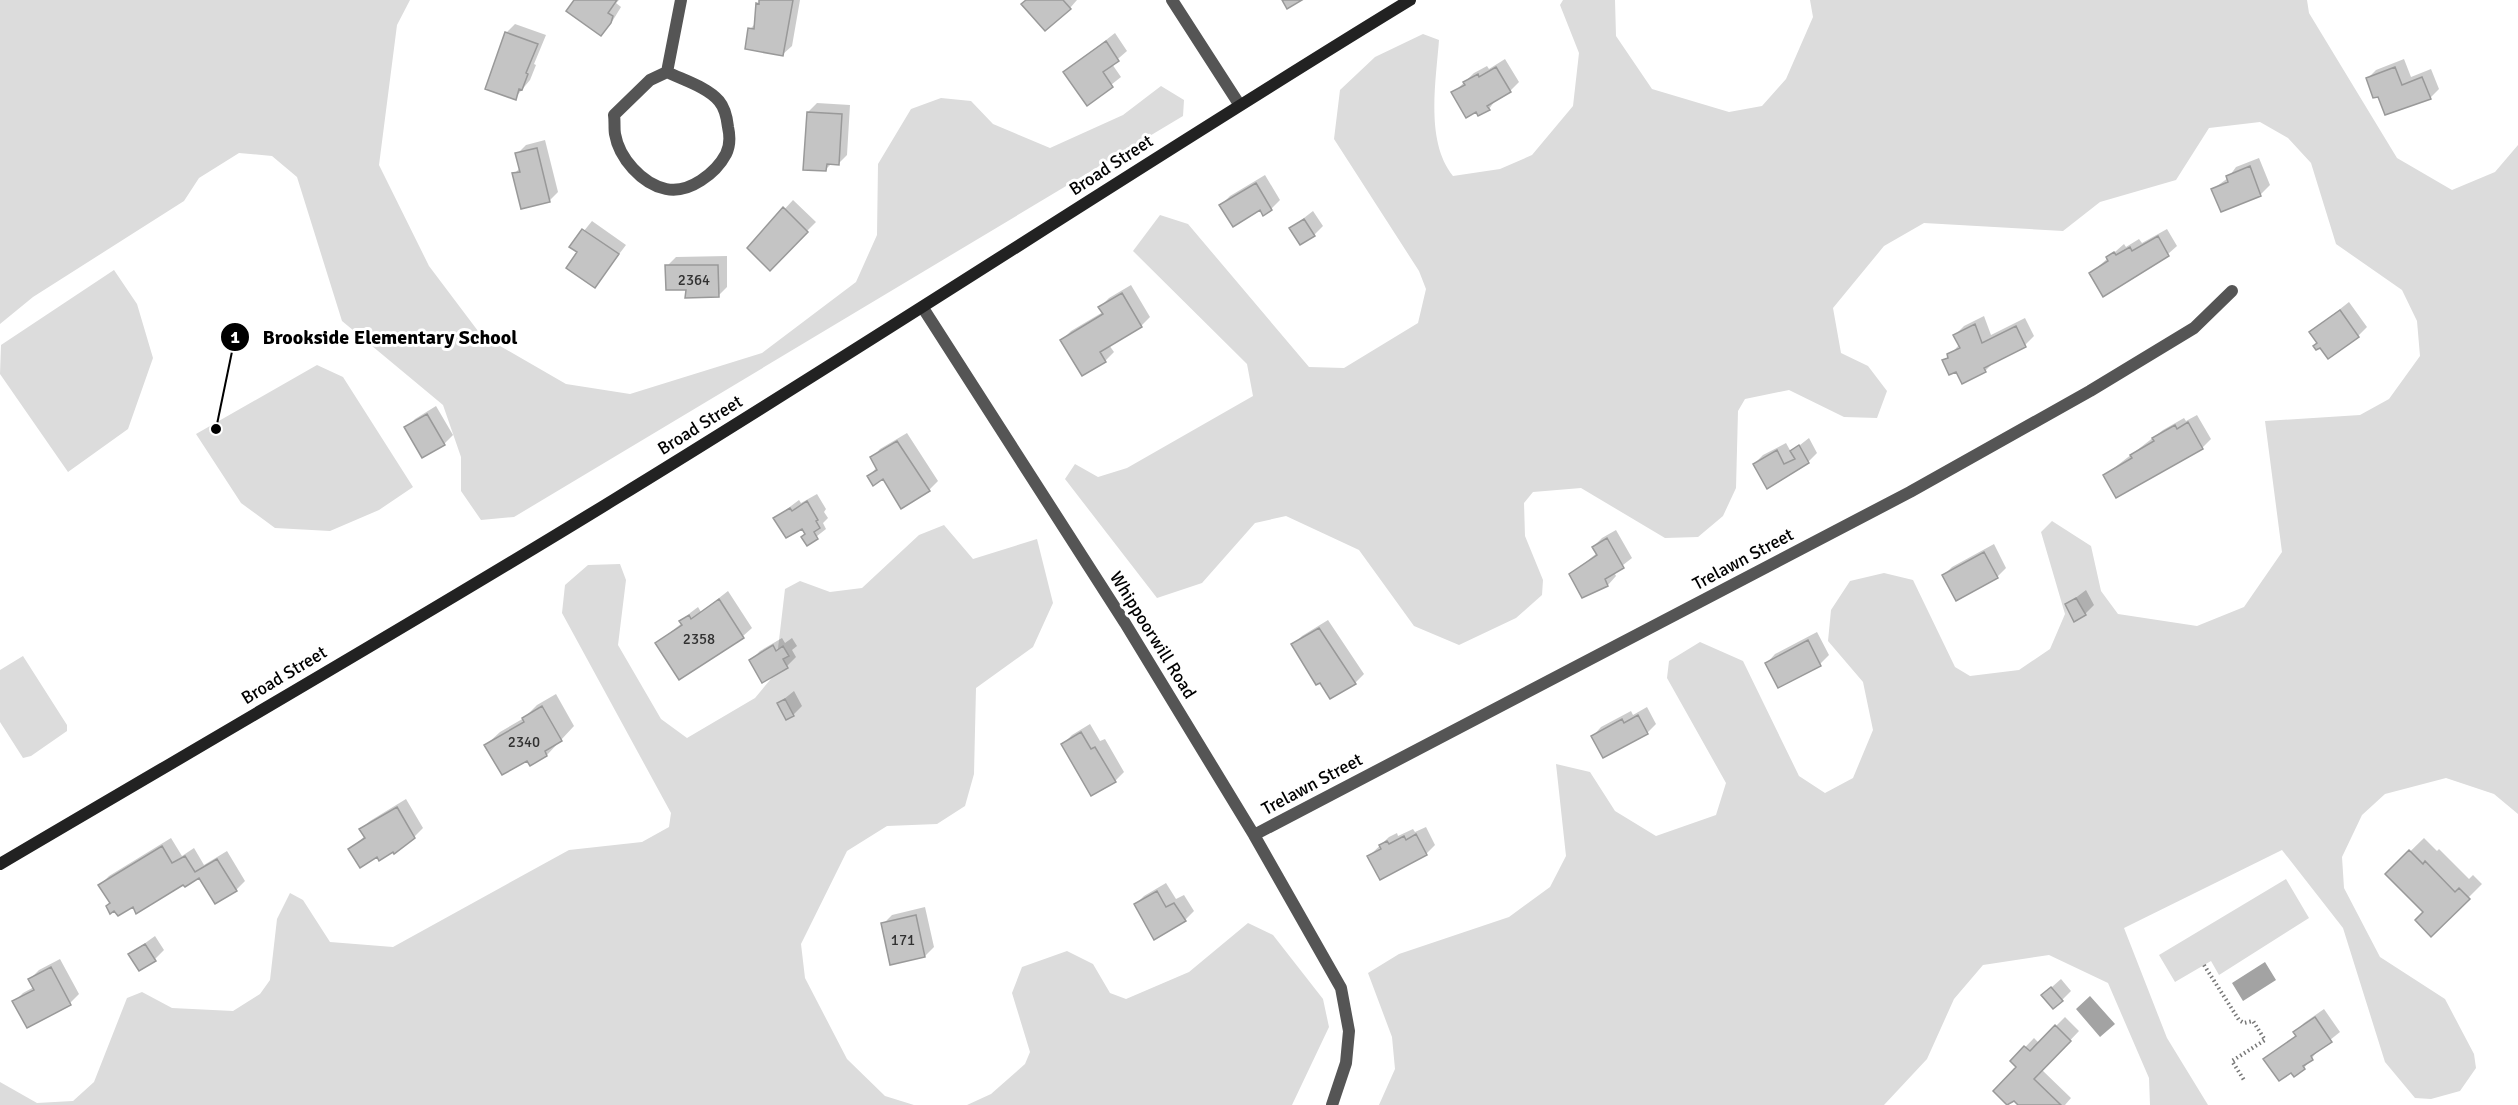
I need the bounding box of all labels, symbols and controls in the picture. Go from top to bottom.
street label: Broad Street [1065,130,1157,200]
house number: 2364 [678,271,710,289]
callout: Brookside Elementary School [220,318,529,356]
text: Brookside Elementary School [263,325,518,350]
text: 1 [230,326,240,348]
street label: Broad Street [654,390,746,460]
street label: Trelawn Street [1689,523,1797,595]
street label: Whippoorwill Road [1105,567,1201,703]
house number: 2358 [683,630,715,648]
street label: Broad Street [237,641,331,709]
house number: 2340 [508,733,540,751]
street label: Trelawn Street [1258,748,1366,820]
house number: 171 [891,931,915,949]

